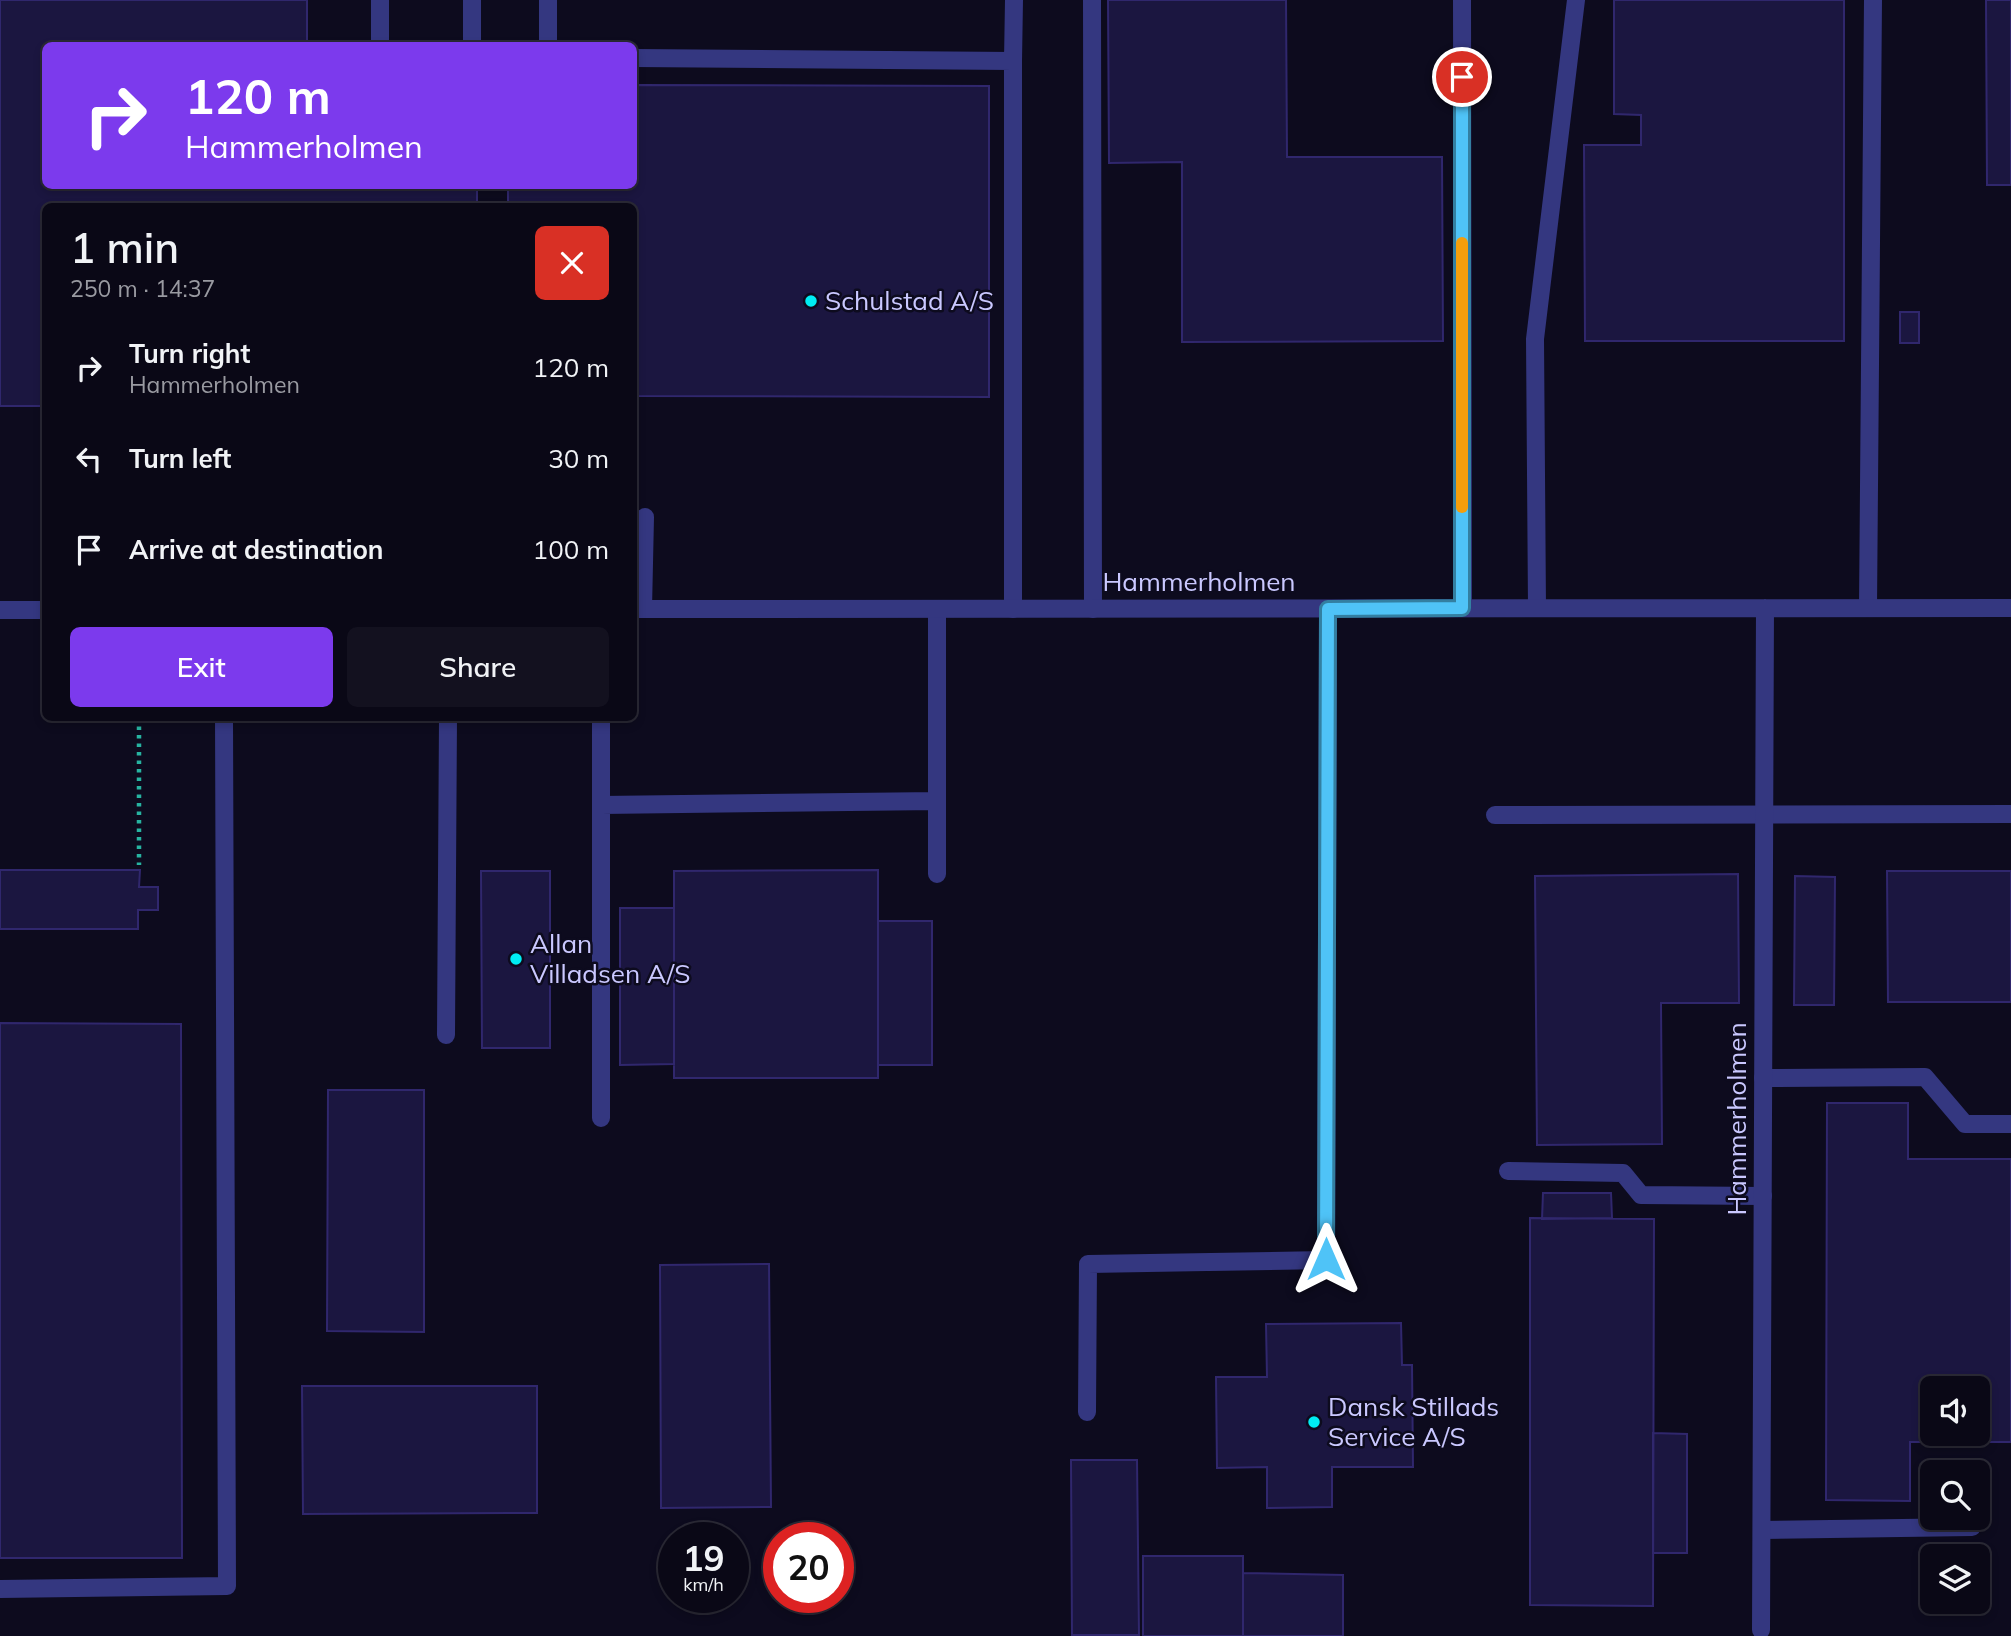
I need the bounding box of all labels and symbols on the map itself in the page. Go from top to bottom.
pin [1432,47,1492,107]
place label: Schulstad A/S [825,284,994,317]
marker: Schulstad A/S [803,293,819,309]
street label: Hammerholmen [1102,565,1296,598]
place label: Allan Villadsen A/S [530,927,691,990]
marker: Allan Villadsen A/S [508,951,524,967]
street label: Hammerholmen [1720,1022,1753,1216]
position arrow [1289,1222,1363,1296]
place label: Dansk Stillads Service A/S [1328,1390,1499,1453]
marker: Dansk Stillads Service A/S [1306,1414,1322,1430]
speed limit sign: 20 [763,1522,854,1613]

